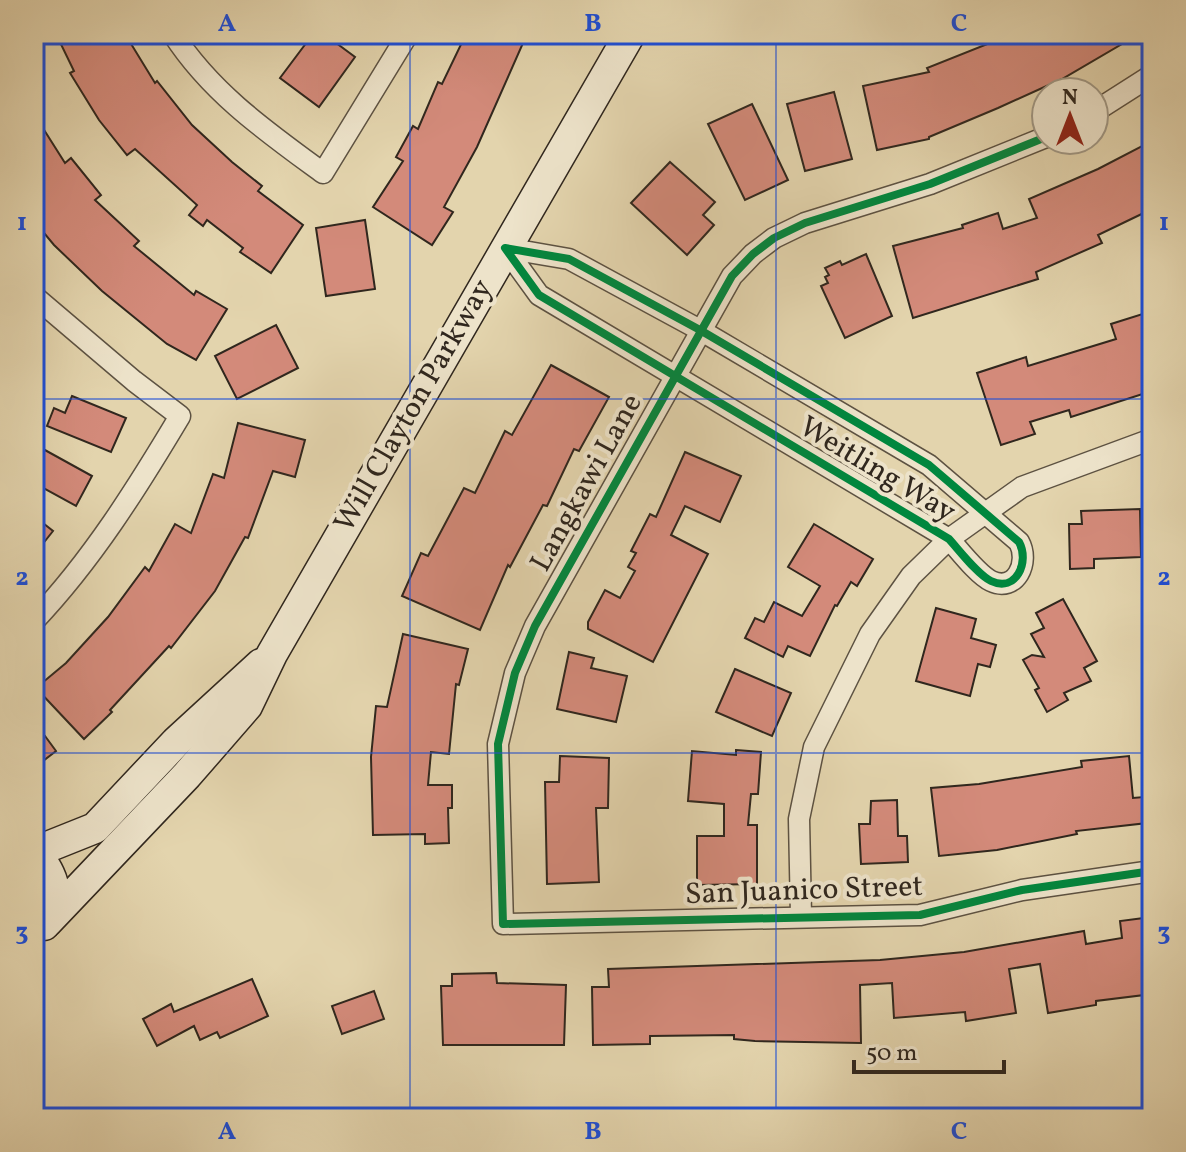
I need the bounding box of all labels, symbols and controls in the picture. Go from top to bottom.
text: A [218,6,237,42]
text: B [584,6,602,42]
text: C [951,6,967,42]
north arrow [1030,76,1110,156]
text: N [1062,83,1078,114]
text: 1 [17,205,27,241]
text: 1 [1159,205,1169,241]
street label: Will Clayton Parkway [324,272,504,540]
street label: Langkawi Lane [521,386,653,580]
street label: Weitling Way [791,407,963,533]
text: 2 [15,560,29,596]
text: 2 [1157,560,1171,596]
street label: San Juanico Street [684,866,924,916]
text: 3 [15,915,29,951]
text: 3 [1157,915,1171,951]
scale bar [854,1024,1004,1074]
text: 50 m [866,1037,918,1071]
text: A [218,1114,237,1150]
text: B [584,1114,602,1150]
text: C [951,1114,967,1150]

